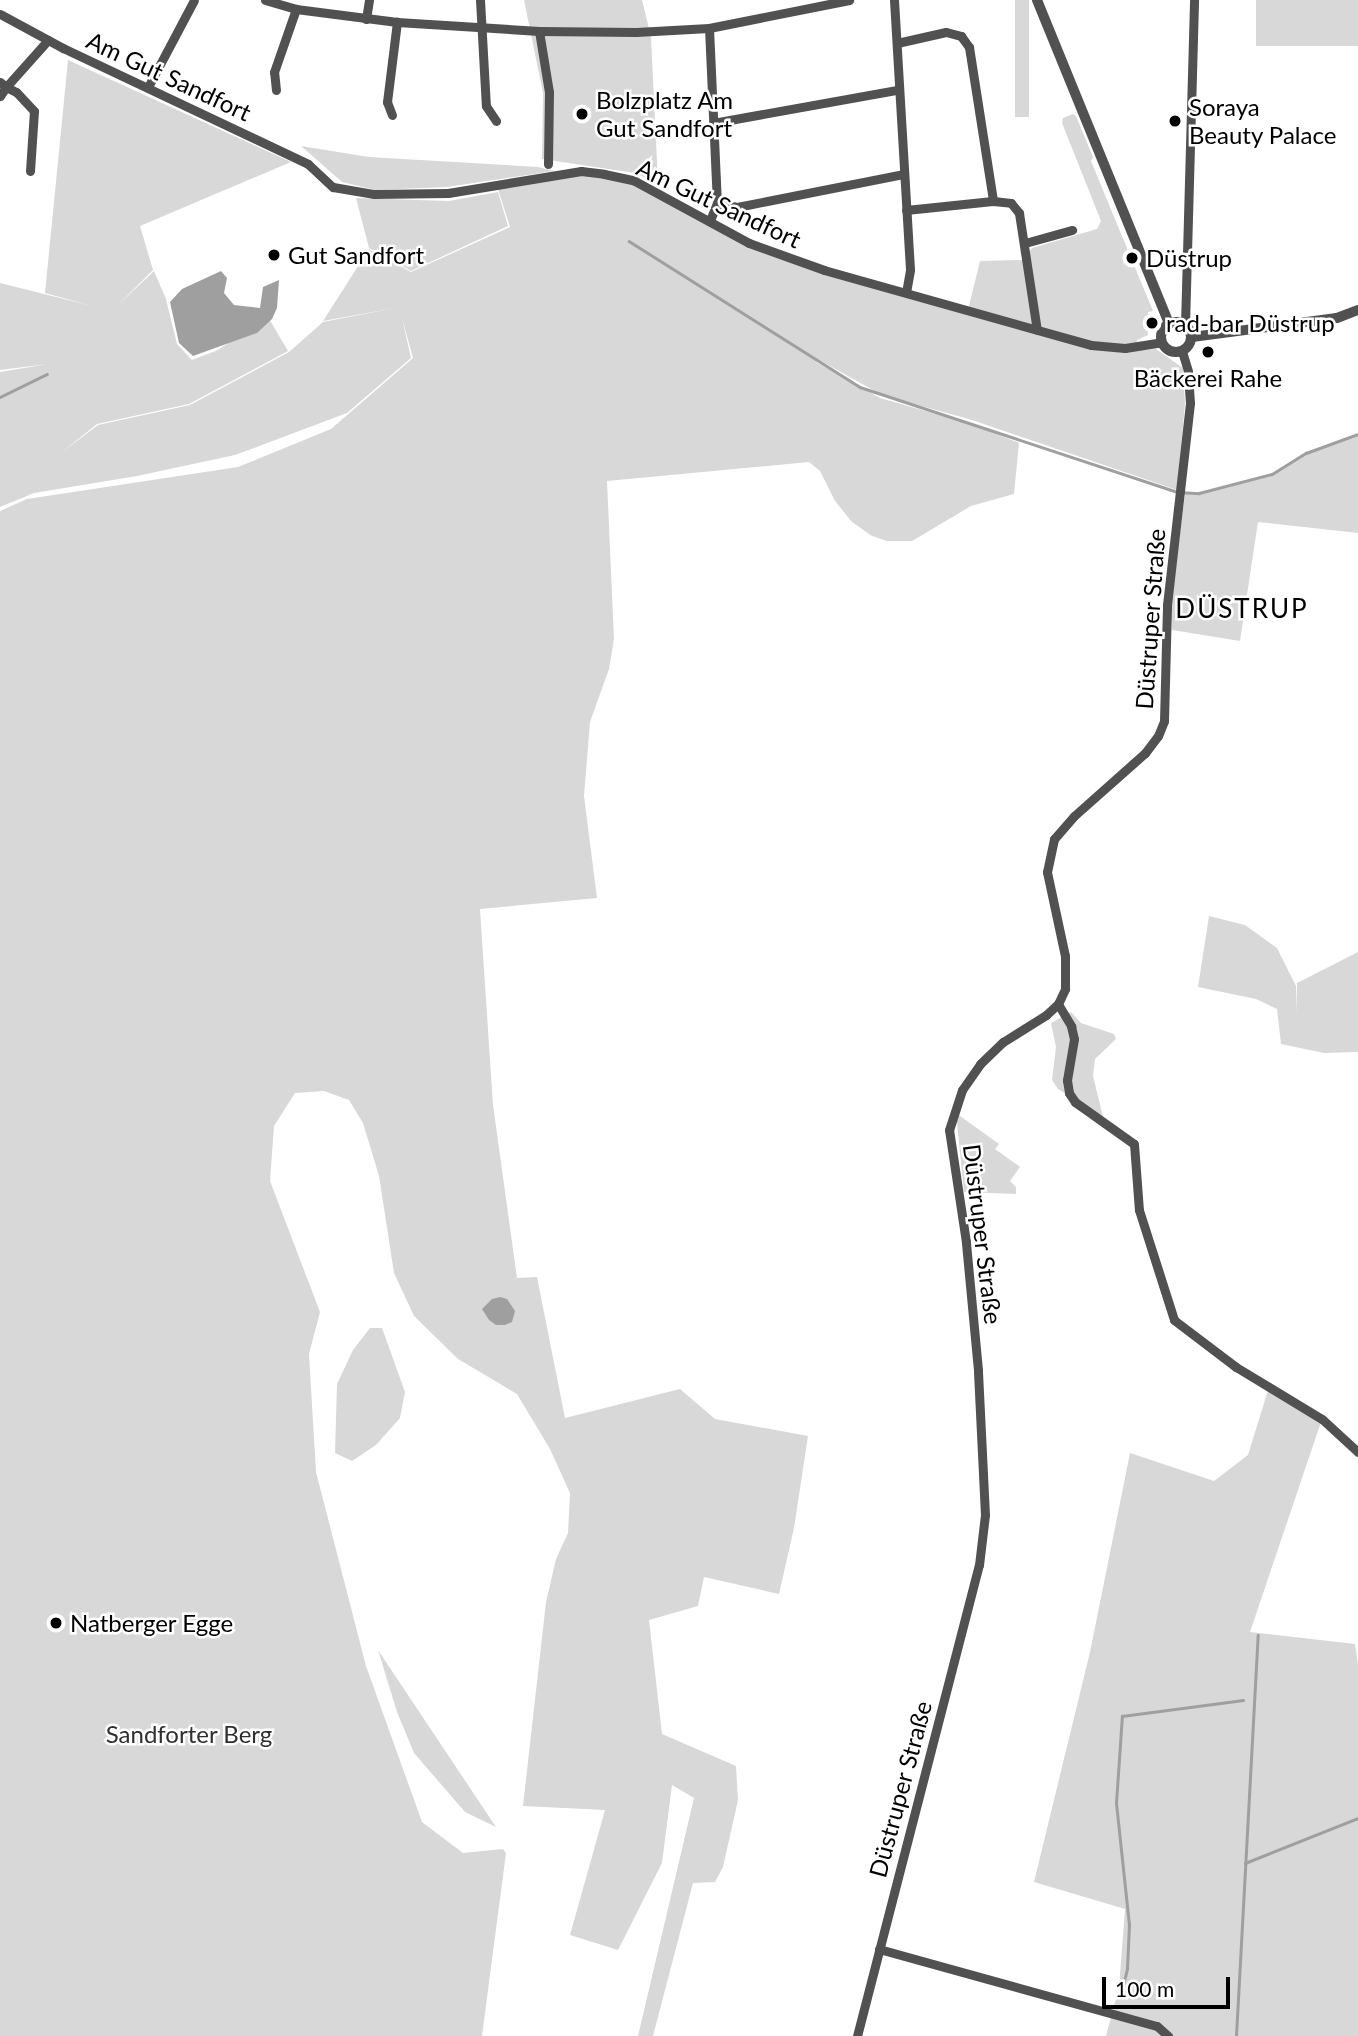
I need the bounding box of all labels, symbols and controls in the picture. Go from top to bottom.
street label: Am Gut Sandfort [82,25,256,127]
place label: Bolzplatz Am Gut Sandfort [596,86,734,142]
place label: Soraya Beauty Palace [1189,93,1337,149]
marker: Bolzplatz Am Gut Sandfort [574,106,590,122]
marker: Soraya Beauty Palace [1167,113,1183,129]
street label: Am Gut Sandfort [632,152,806,254]
place label: Gut Sandfort [288,241,424,269]
place label: Düstrup [1146,244,1232,272]
marker: Gut Sandfort [266,247,282,263]
marker: Düstrup [1124,250,1140,266]
place label: rad-bar Düstrup [1166,309,1335,337]
marker: rad-bar Düstrup [1144,315,1160,331]
marker: Bäckerei Rahe [1200,344,1216,360]
place label: Bäckerei Rahe [1134,364,1282,392]
street label: Düstruper Straße [1129,527,1171,711]
district label: DÜSTRUP [1176,593,1308,625]
street label: Düstruper Straße [958,1142,1008,1326]
place label: Natberger Egge [70,1609,234,1637]
marker: Natberger Egge [48,1615,64,1631]
street label: Düstruper Straße [863,1698,937,1880]
park label: Sandforter Berg [105,1720,273,1748]
scale bar [1106,1962,1234,2006]
text: 100 m [1115,1976,1174,2001]

